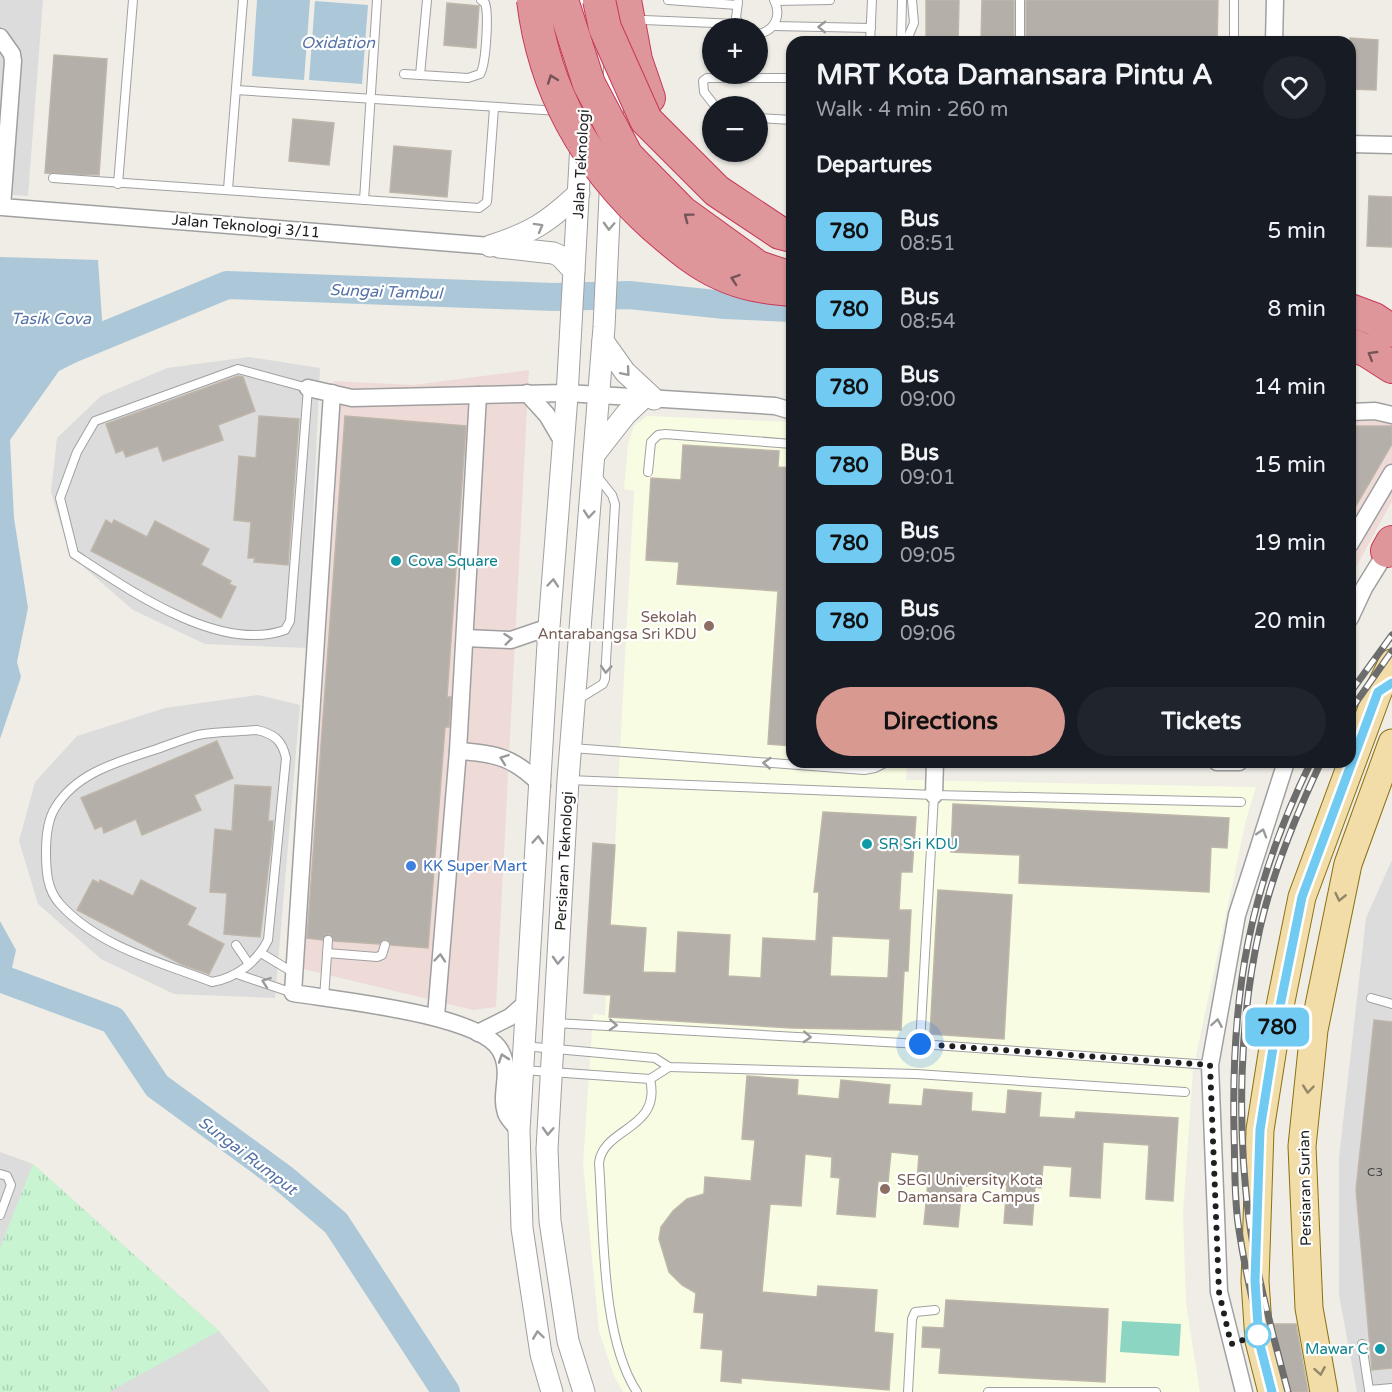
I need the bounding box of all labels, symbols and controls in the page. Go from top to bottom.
map controls [702,18,768,162]
button: + [702,18,768,84]
one-way arrow [817,21,826,34]
water label: Oxidation [301,33,376,53]
button: heart [1263,56,1326,119]
text: MRT Kota Damansara Pintu A [816,58,1213,92]
one-way arrow [546,74,559,85]
button: − [702,96,768,162]
text: Walk · 4 min · 260 m [816,98,1008,122]
street label: Jalan Teknologi [569,109,593,219]
text: Departures [816,152,932,178]
text: Bus [900,206,939,232]
street label: Jalan Teknologi 3/11 [171,211,321,241]
one-way arrow [684,213,695,224]
text: 5 min [1267,218,1326,244]
text: 780 [829,219,869,244]
one-way arrow [602,222,615,231]
one-way arrow [532,223,543,234]
text: 08:51 [900,232,955,256]
one-way arrow [730,274,741,286]
water label: Sungai Tambul [329,280,444,304]
text: Bus [900,284,939,310]
text: 8 min [1267,296,1326,322]
text: 780 [829,297,869,322]
water label: Tasik Cova [11,309,92,329]
text: 08:54 [900,310,955,334]
one-way arrow [1368,350,1378,362]
text: Bus [900,362,939,388]
one-way arrow [619,365,630,376]
text: 14 min [1254,374,1326,400]
text: 780 [829,375,869,400]
text: 09:00 [900,388,955,412]
text: Bus [900,440,939,466]
text: 15 min [1254,452,1326,478]
text: 780 [829,453,869,478]
text: 09:01 [900,466,955,490]
one-way arrow [583,510,596,519]
text: Bus [900,518,939,544]
text: 19 min [1254,530,1326,556]
text: 780 [829,531,869,556]
text: 09:05 [900,544,955,568]
place label: Cova Square [408,552,498,570]
marker: Cova Square [389,554,403,568]
one-way arrow [546,578,559,587]
text: Bus [900,596,939,622]
place label: Sekolah Antarabangsa Sri KDU [537,608,697,643]
text: 20 min [1254,608,1326,634]
text: 780 [829,609,869,634]
marker: Sekolah Antarabangsa Sri KDU [702,619,716,633]
text: 09:06 [900,622,955,646]
one-way arrow [503,633,513,646]
one-way arrow [599,664,612,673]
button: Directions [816,687,1065,756]
button: Tickets [1077,687,1326,756]
one-way arrow [499,753,510,766]
one-way arrow [763,756,772,769]
street label: Persiaran Teknologi [551,791,577,931]
one-way arrow [1255,828,1267,839]
place label: SR Sri KDU [879,835,958,853]
one-way arrow [531,836,544,845]
marker: SR Sri KDU [860,837,874,851]
place label: KK Super Mart [423,857,528,875]
marker: KK Super Mart [404,859,418,873]
one-way arrow [1334,892,1347,902]
one-way arrow [434,954,447,963]
one-way arrow [552,956,565,965]
one-way arrow [261,977,271,990]
line badge: 780 [1242,1008,1312,1046]
text: 780 [1257,1015,1297,1040]
one-way arrow [1210,1018,1223,1028]
one-way arrow [608,1019,617,1032]
your location [905,1029,935,1059]
one-way arrow [803,1030,812,1043]
one-way arrow [497,1054,510,1064]
one-way arrow [1302,1085,1315,1094]
water label: Sungai Rumput [194,1112,302,1200]
one-way arrow [542,1126,555,1135]
street label: Persiaran Surian [1295,1130,1315,1246]
house number: C3 [1367,1165,1383,1179]
place label: SEGI University Kota Damansara Campus [897,1171,1043,1206]
marker: SEGI University Kota Damansara Campus [878,1182,892,1196]
unlabelled marker [1245,1322,1271,1348]
one-way arrow [533,1331,545,1340]
place label: Mawar C [1305,1340,1368,1358]
marker: Mawar C [1373,1342,1387,1356]
one-way arrow [1313,1365,1326,1375]

